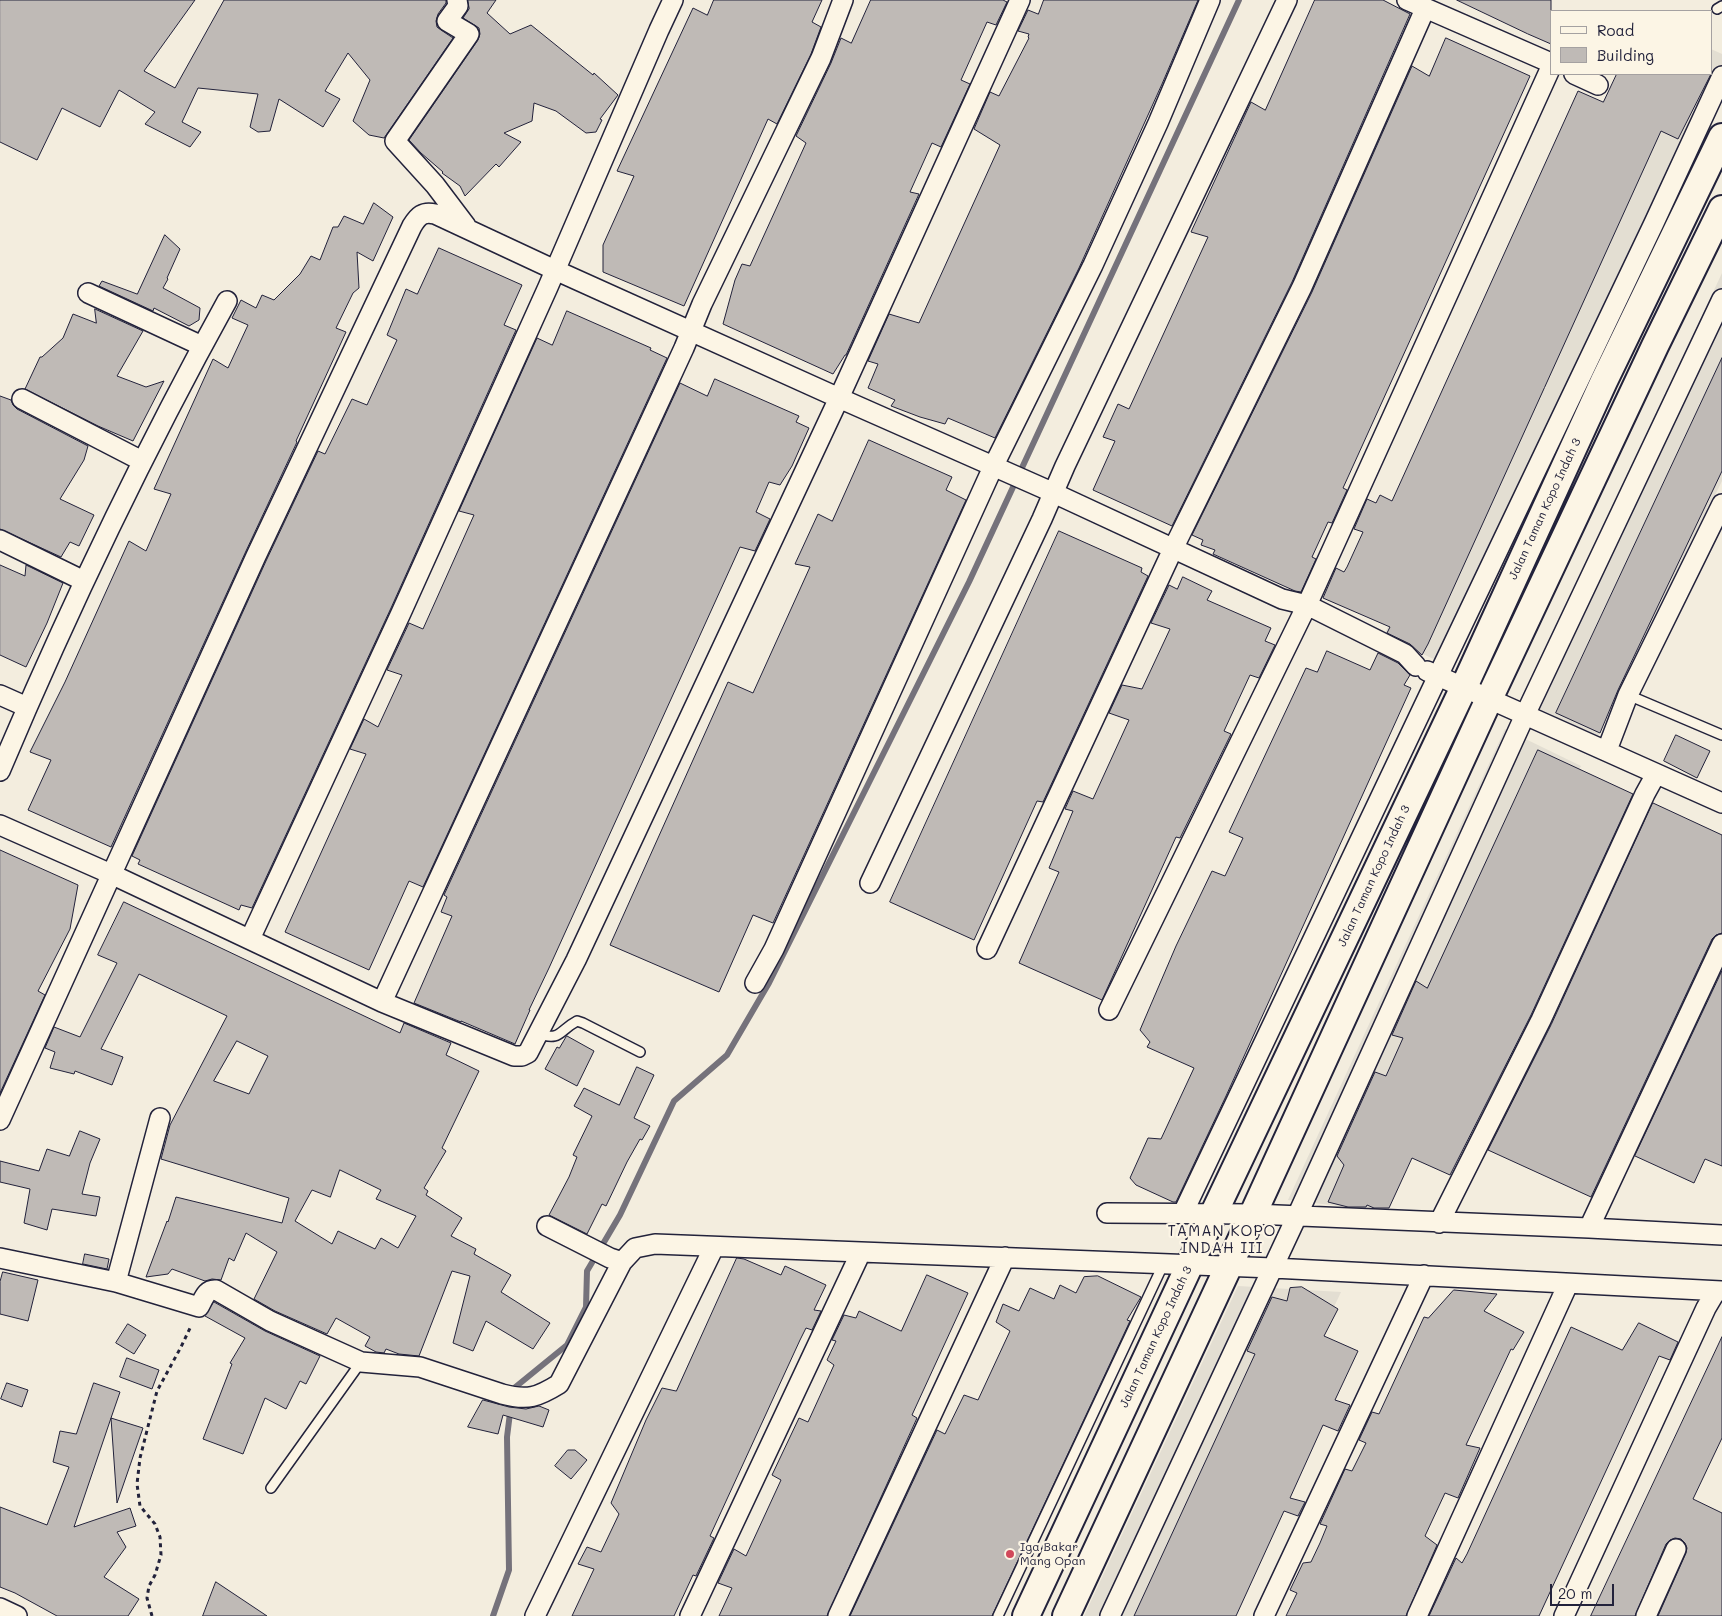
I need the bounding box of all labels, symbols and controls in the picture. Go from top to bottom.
legend [1550,10,1712,75]
text: Road [1597,20,1634,40]
text: Building [1597,45,1654,65]
street label: Jalan Taman Kopo Indah 3 [1506,436,1584,582]
street label: Jalan Taman Kopo Indah 3 [1335,803,1413,949]
district label: TAMAN KOPO INDAH III [1166,1222,1278,1257]
street label: Jalan Taman Kopo Indah 3 [1117,1264,1195,1410]
place label: Iga Bakar Mang Opan [1020,1540,1086,1568]
marker: Iga Bakar Mang Opan [1004,1548,1016,1560]
scale bar [1552,1574,1616,1606]
text: 20 m [1558,1583,1592,1603]

